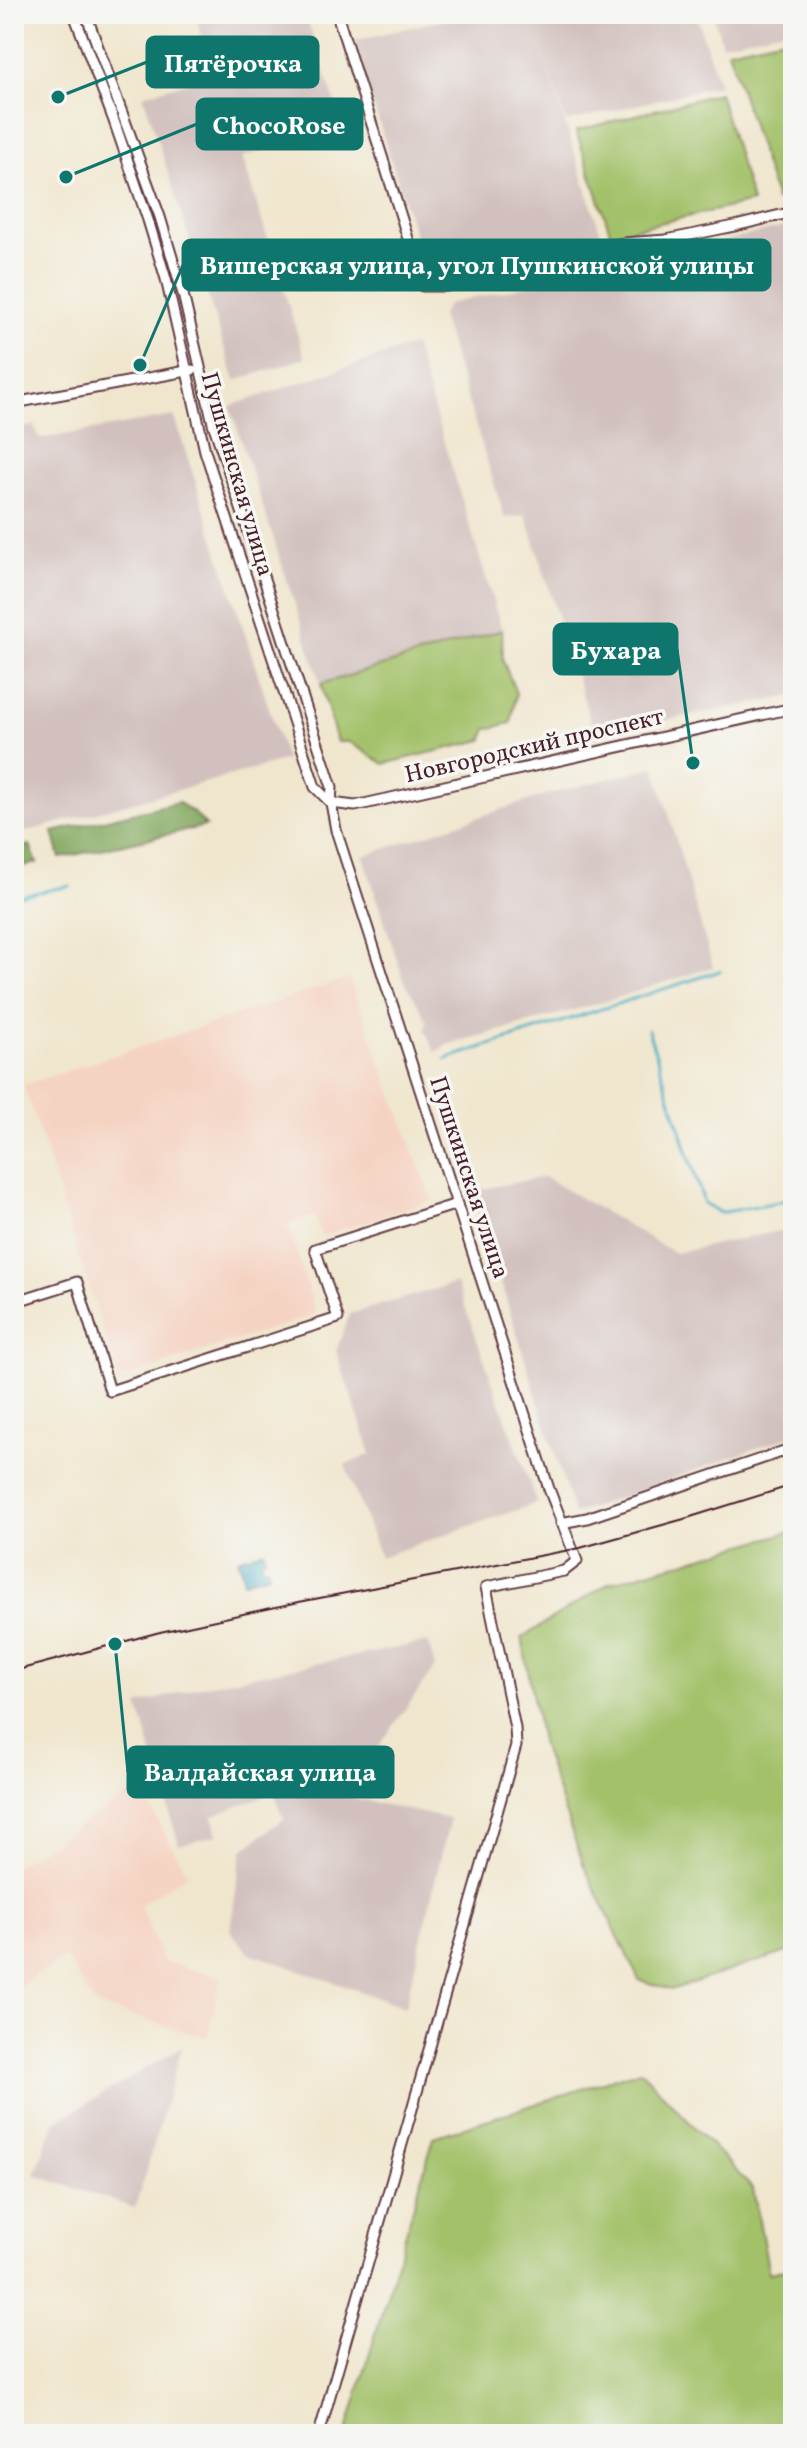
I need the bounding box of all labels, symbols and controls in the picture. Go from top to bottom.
callout: Пятёрочка [147,37,318,87]
text: Пятёрочка [164,47,302,83]
callout: ChocoRose [197,99,362,149]
text: ChocoRose [212,109,346,145]
callout: Вишерская улица, угол Пушкинской улицы [183,240,770,290]
text: Вишерская улица, угол Пушкинской улицы [200,249,754,285]
street label: Пушкинская улица [191,368,281,581]
callout: Бухара [554,624,677,674]
text: Бухара [571,634,662,670]
street label: Новгородский проспект [401,701,667,793]
street label: Пушкинская улица [419,1072,517,1283]
callout: Валдайская улица [128,1747,393,1797]
text: Валдайская улица [144,1756,376,1792]

